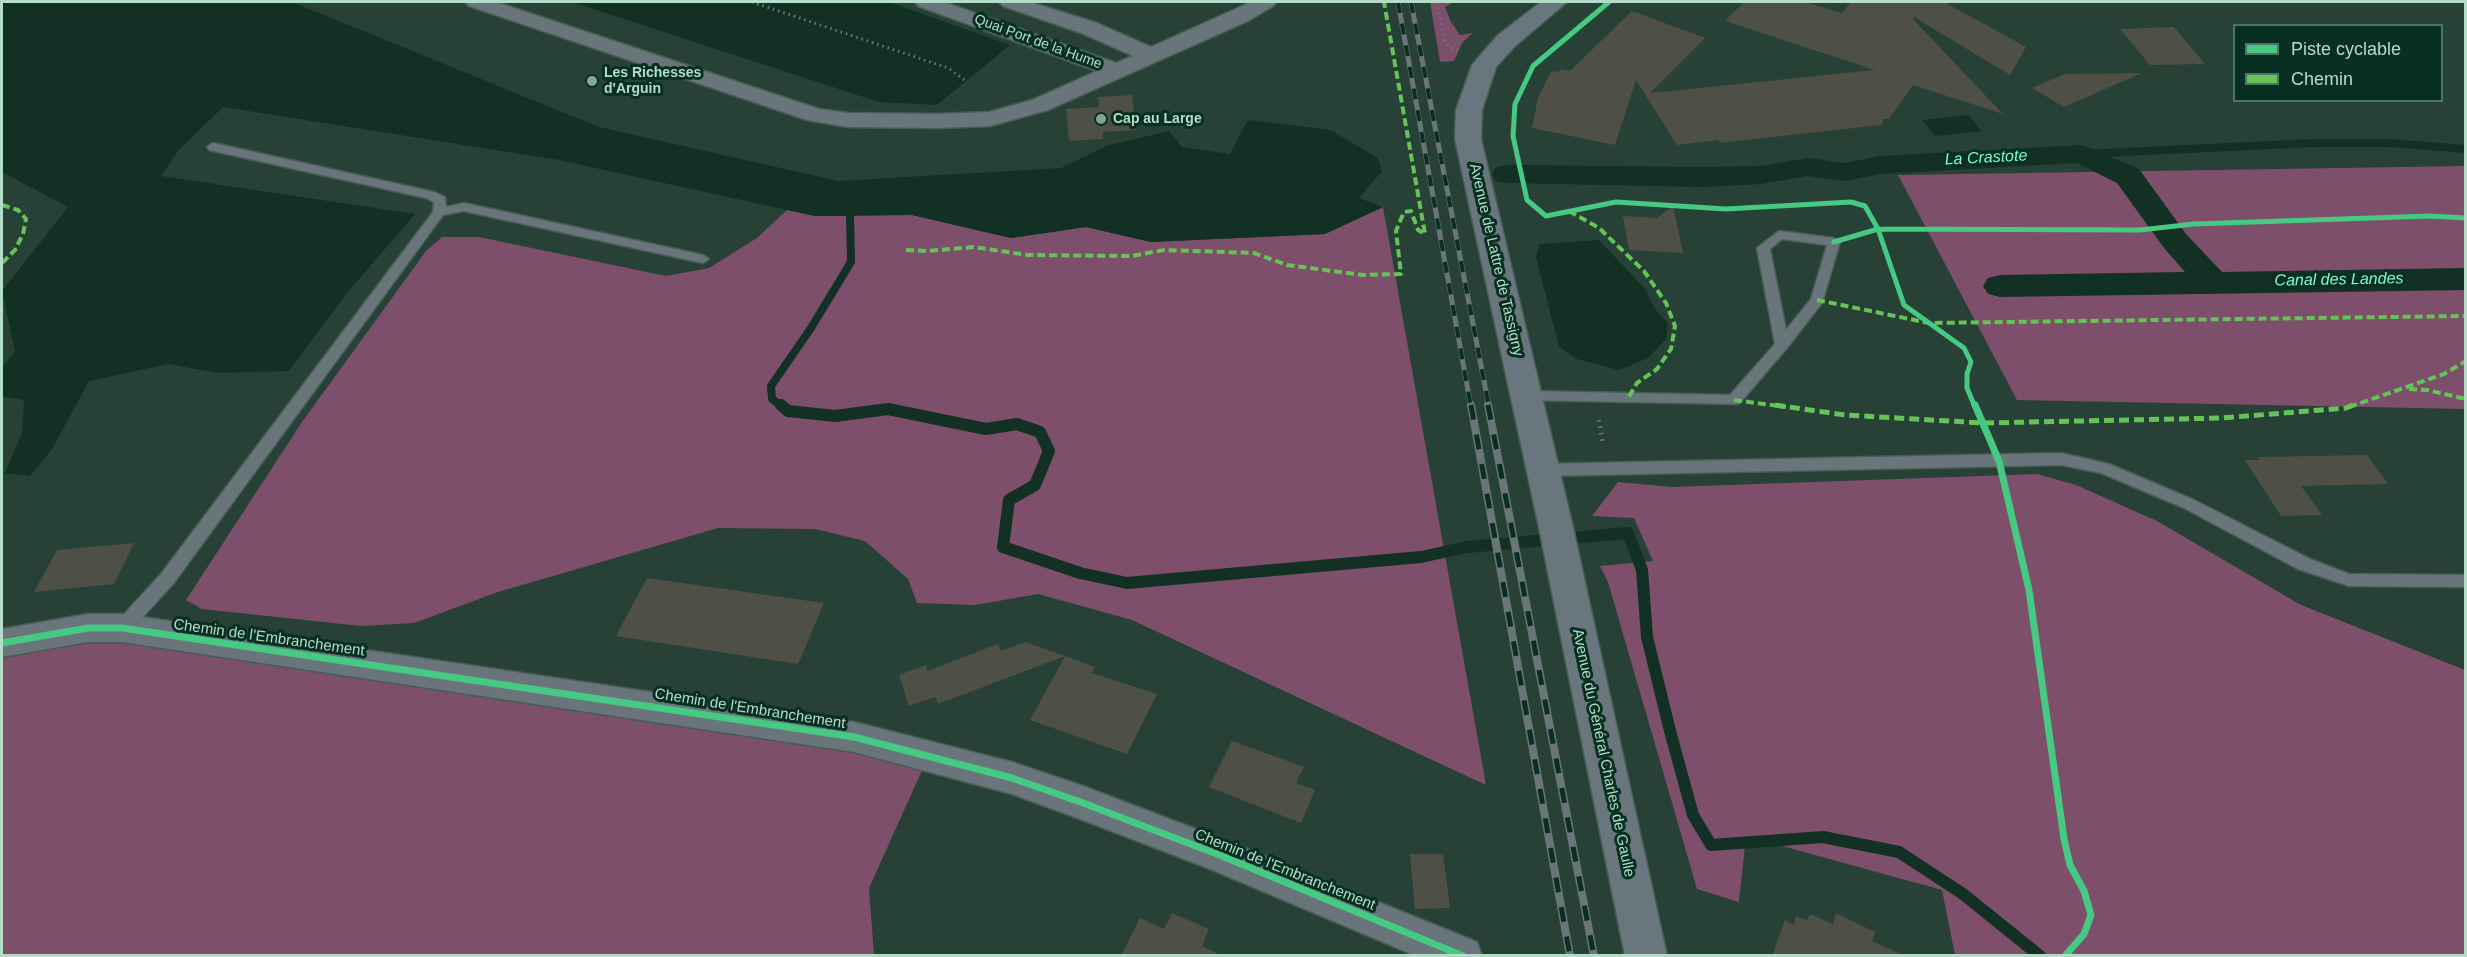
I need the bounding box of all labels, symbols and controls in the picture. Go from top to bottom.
street label: Quai Port de la Hume [972,11,1104,73]
legend [2233,24,2443,102]
text: Piste cyclable [2291,39,2401,59]
place label: Les Richesses d'Arguin [604,65,701,98]
text: Chemin [2291,69,2353,89]
marker: Les Richesses d'Arguin [585,74,599,88]
place label: Cap au Large [1113,111,1202,127]
marker: Cap au Large [1094,112,1108,126]
water label: La Crastote [1944,146,2028,170]
street label: Avenue de Lattre de Tassigny [1465,162,1527,358]
water label: Canal des Landes [2274,269,2404,291]
street label: Chemin de l'Embranchement [172,616,366,660]
street label: Avenue du Général Charles de Gaulle [1568,627,1638,879]
street label: Chemin de l'Embranchement [653,685,847,733]
street label: Chemin de l'Embranchement [1192,826,1378,914]

